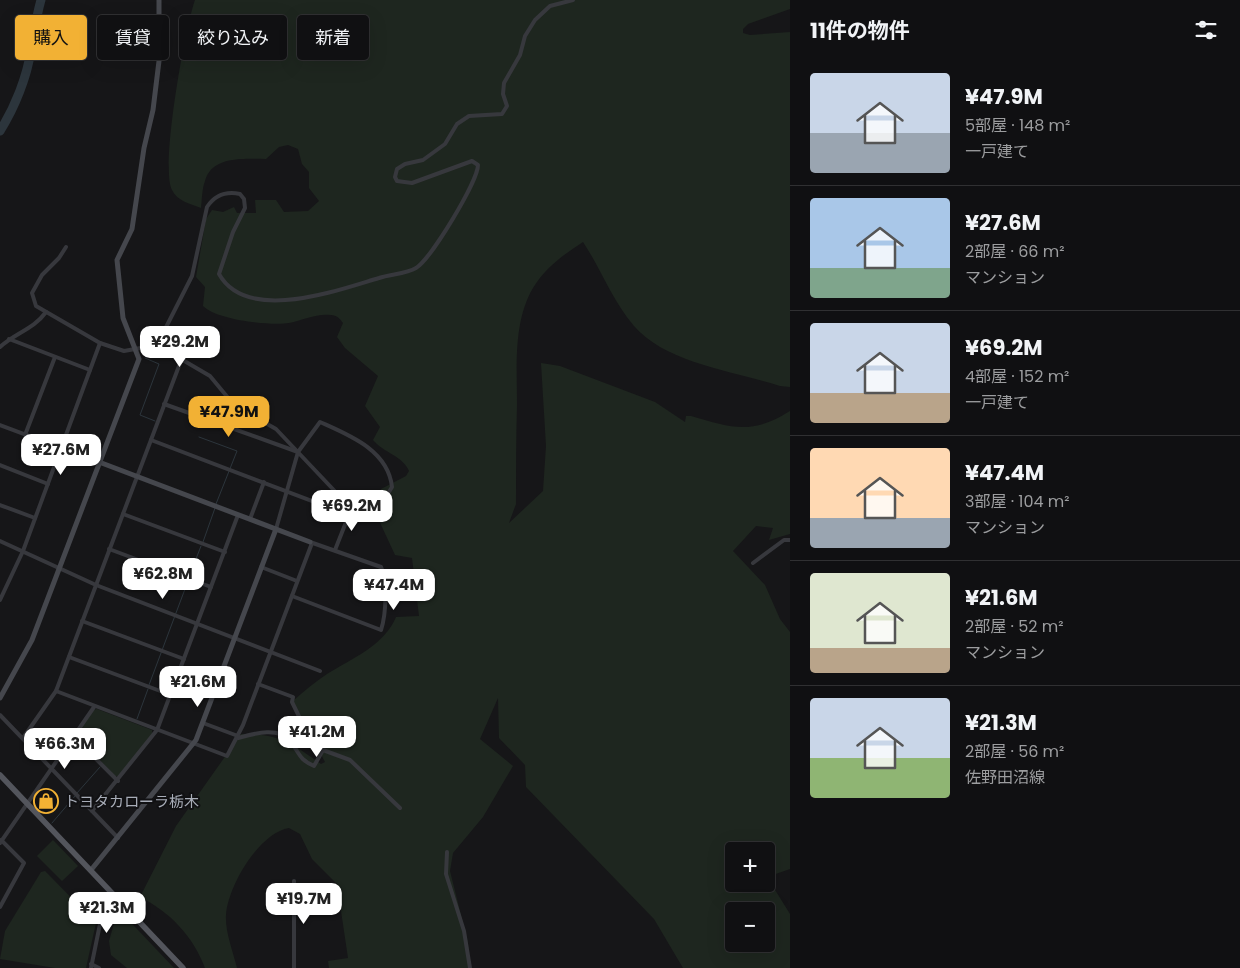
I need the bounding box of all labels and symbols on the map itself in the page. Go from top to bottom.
pin: ¥29.2M [139,326,221,368]
pin: ¥47.9M [188,396,270,438]
pin: ¥27.6M [20,434,102,476]
pin: ¥69.2M [311,490,393,532]
pin: ¥62.8M [122,558,204,600]
pin: ¥47.4M [353,568,435,611]
pin: ¥21.6M [157,666,239,708]
pin: ¥41.2M [276,716,358,758]
pin: ¥66.3M [24,728,106,770]
shop icon: トヨタカローラ栃木 [33,788,59,814]
place label: トヨタカローラ栃木 [64,791,199,812]
pin: ¥19.7M [263,882,345,925]
pin: ¥21.3M [66,892,148,934]

